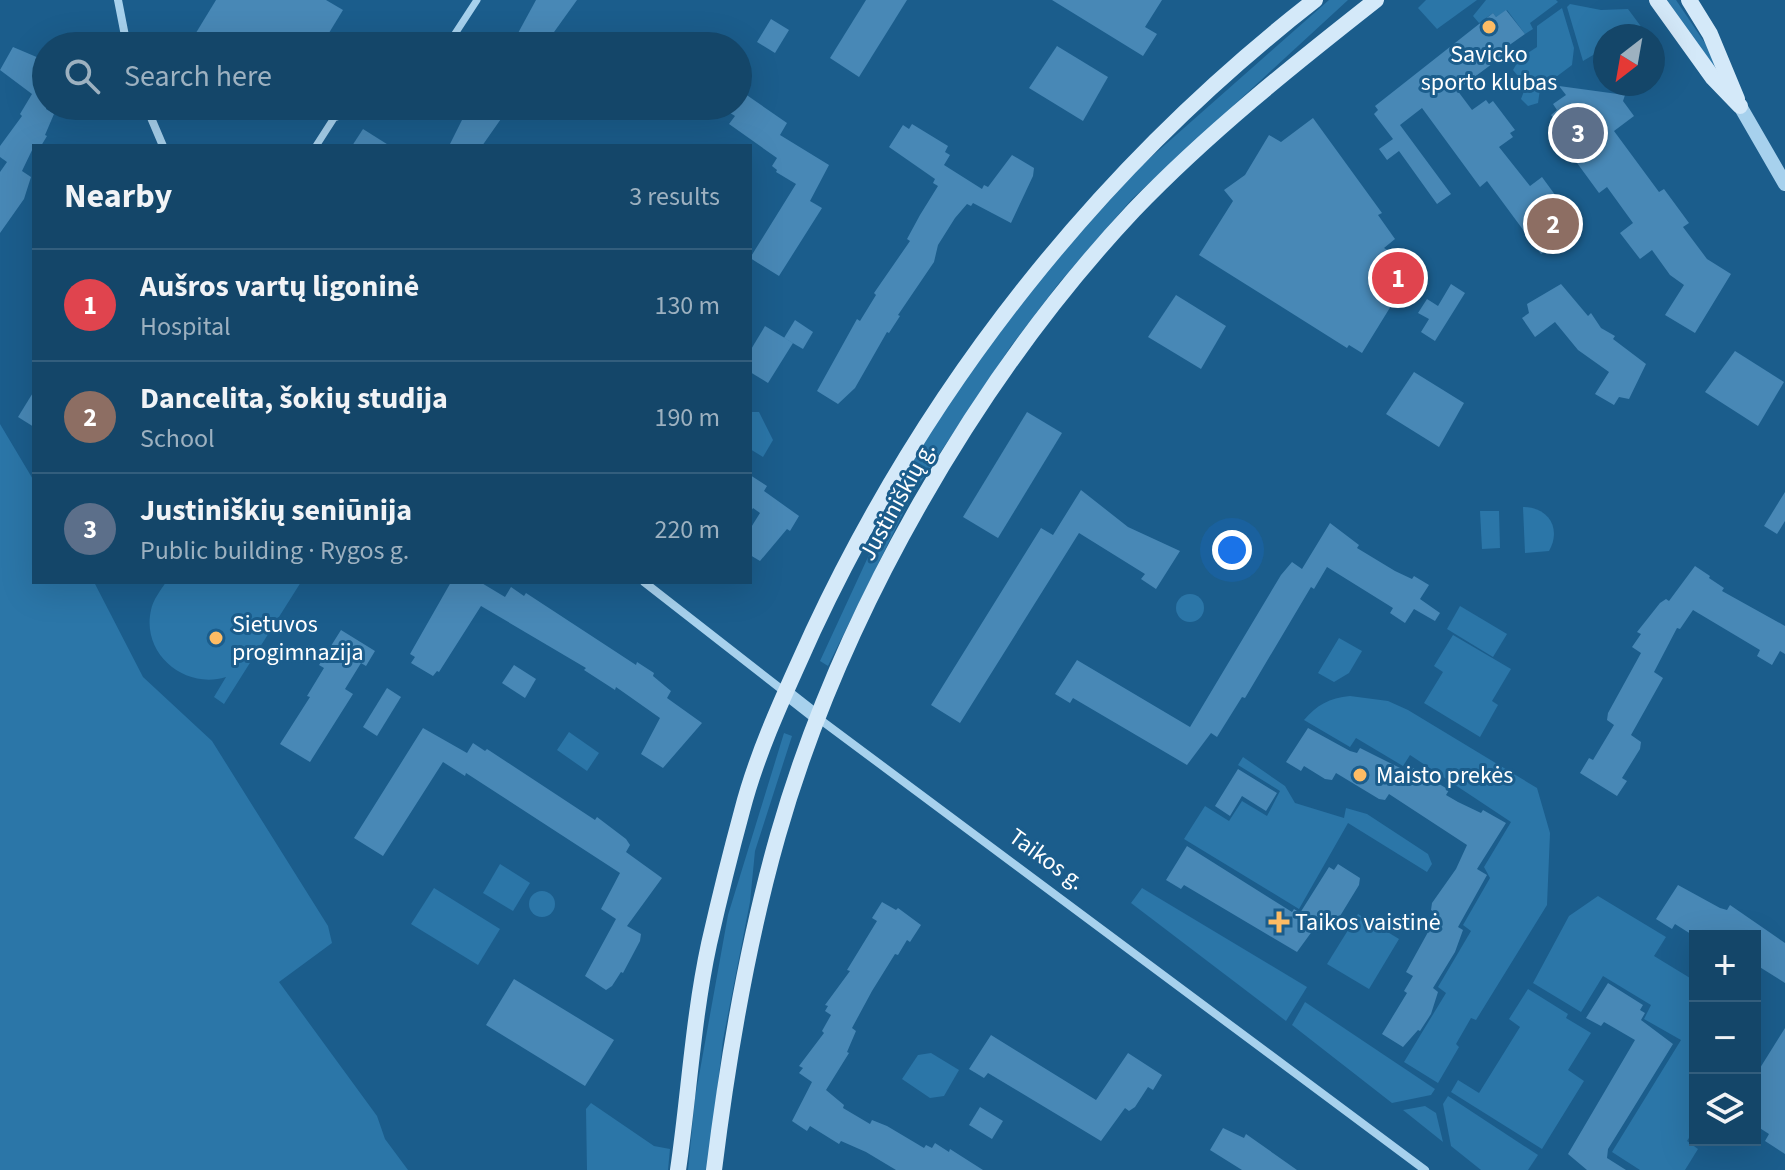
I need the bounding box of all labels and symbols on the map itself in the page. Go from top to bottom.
marker: Savicko sporto klubas [1480,18,1498,36]
north arrow [1593,24,1665,96]
place label: Savicko sporto klubas [1421,37,1557,100]
pin: 3 [1552,103,1604,163]
pin: 2 [1527,194,1579,254]
pin: 1 [1372,248,1424,308]
street label: Justiniškių g. [850,435,944,567]
your location [1212,530,1252,570]
place label: Sietuvos progimnazija [232,607,364,670]
marker: Sietuvos progimnazija [207,629,225,647]
place label: Maisto prekės [1376,758,1513,793]
marker: Maisto prekės [1351,766,1369,784]
street label: Taikos g. [1001,820,1092,899]
place label: Taikos vaistinė [1295,905,1441,940]
marker: Taikos vaistinė [1270,913,1288,931]

